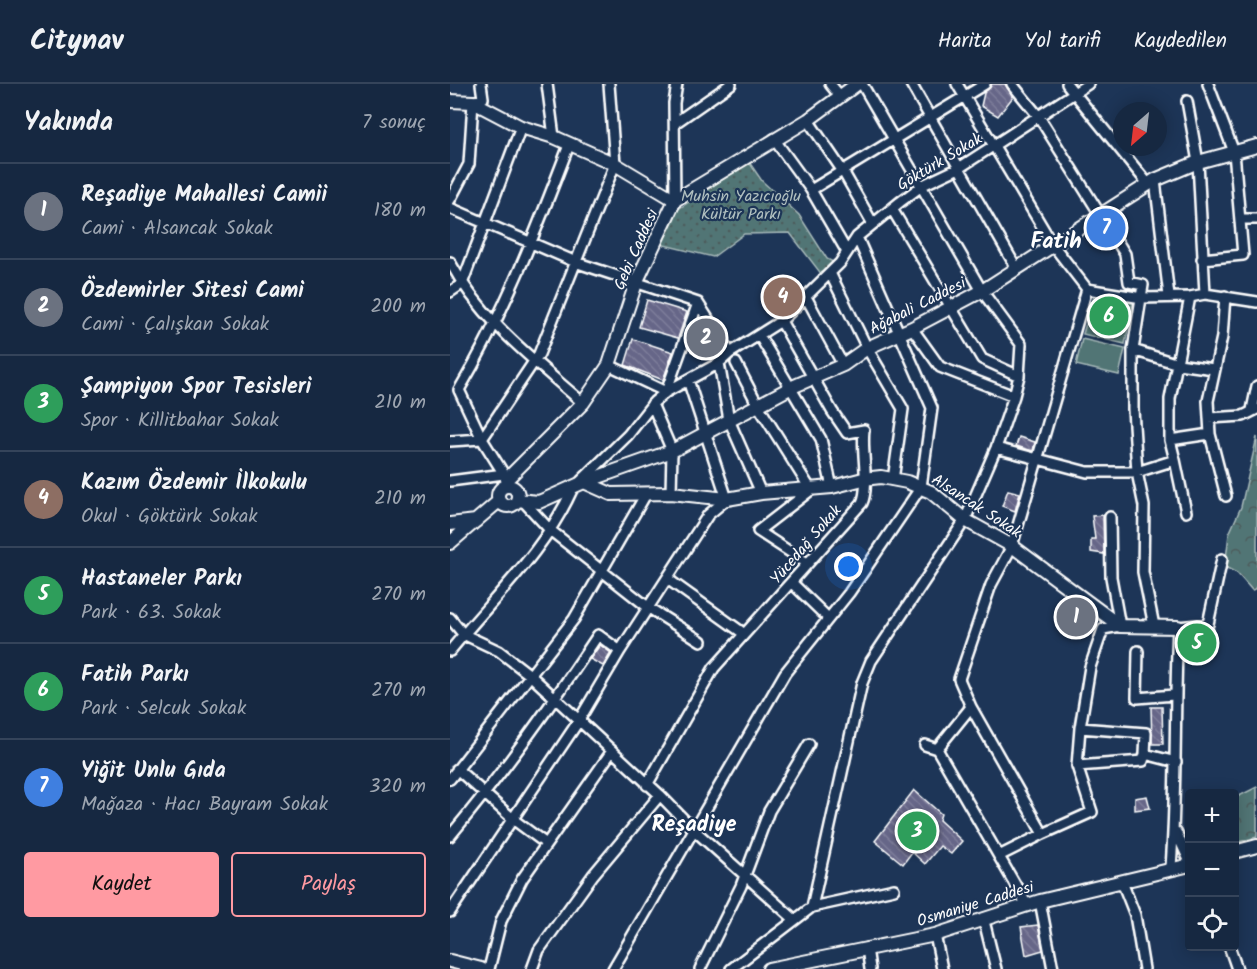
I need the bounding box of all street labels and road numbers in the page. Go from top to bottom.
street label: Göktürk Sokak [892,127,988,198]
street label: Gebi Caddesi [607,204,666,294]
street label: Ağabali Caddesi [865,271,972,341]
street label: Alsancak Sokak [926,468,1027,545]
street label: Yücedağ Sokak [764,499,848,591]
street label: Osmaniye Caddesi [914,874,1038,934]

